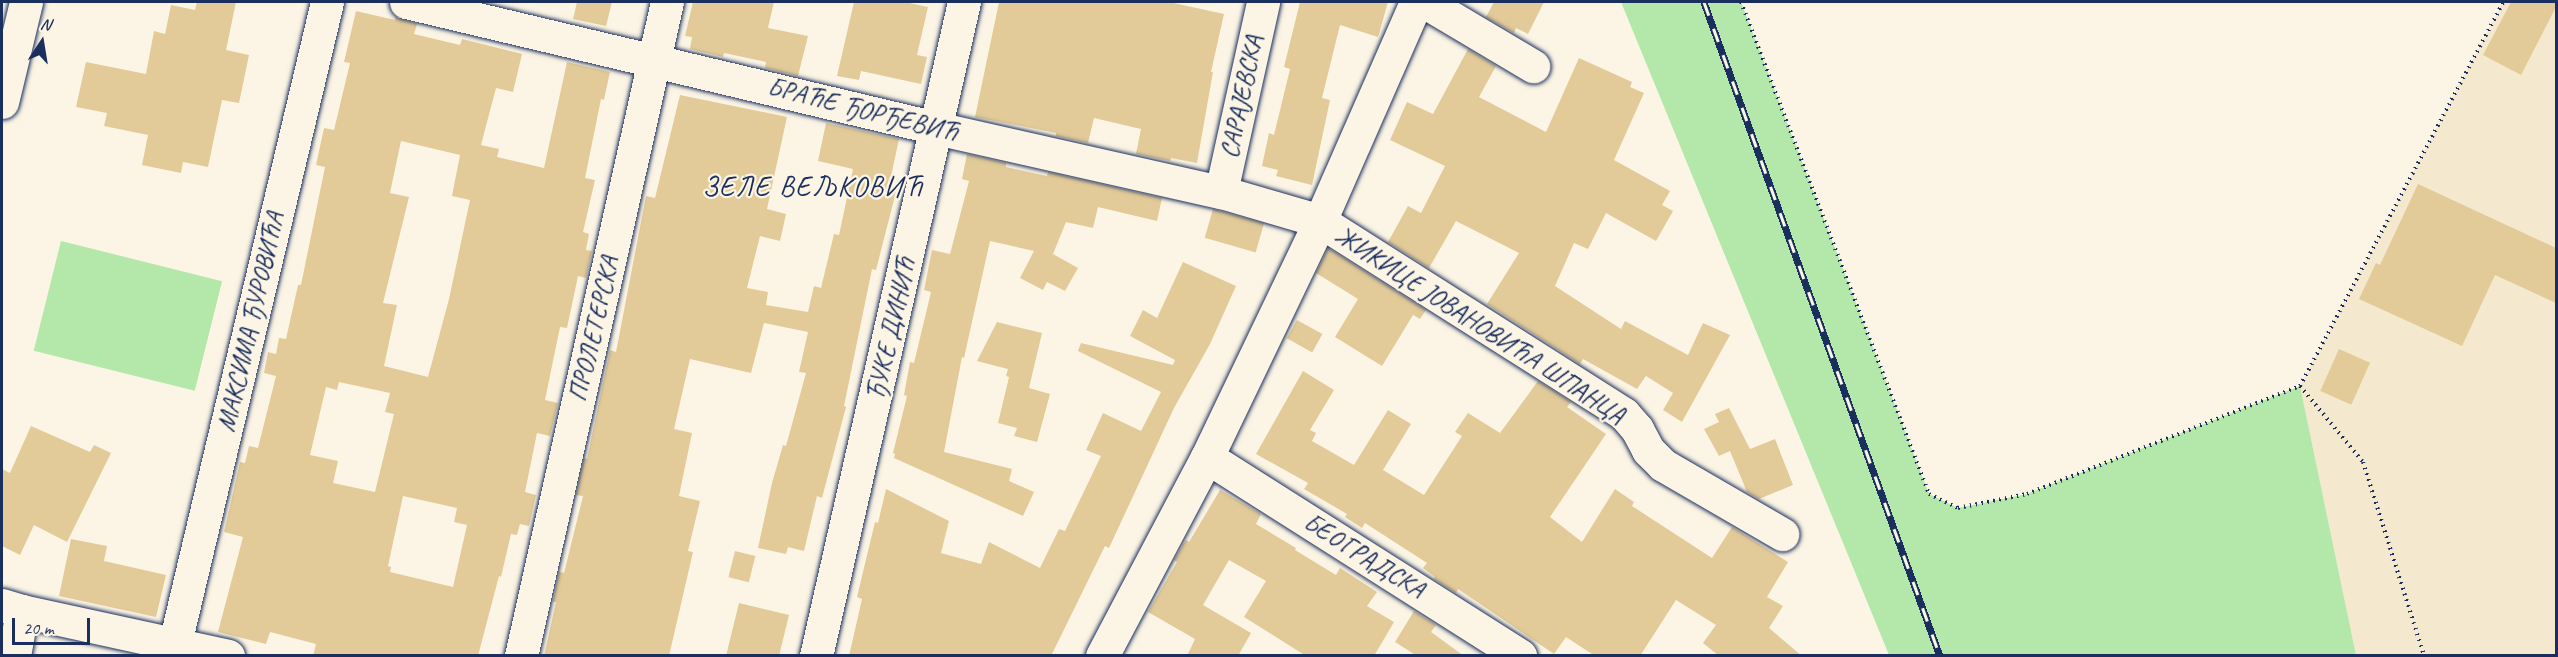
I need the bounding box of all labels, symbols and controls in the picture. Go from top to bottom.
north arrow [12,12,72,72]
text: N [39,14,53,35]
street label: САРАЈЕВСКА [1214,33,1270,161]
street label: БРАЋЕ ЂОРЂЕВИЋ [765,71,961,149]
district label: ЗЕЛЕ ВЕЉКОВИЋ [704,170,922,204]
street label: МАКСИМА ЂУРОВИЋА [211,209,291,435]
street label: ЖИКИЦЕ ЈОВАНОВИЋА ШПАНЦА [1329,219,1631,431]
street label: ПРОЛЕТЕРСКА [562,253,626,405]
street label: ЂУКЕ ДИНИЋ [859,254,923,404]
street label: БЕОГРАДСКА [1298,507,1430,605]
scale bar [15,606,93,644]
text: 20 m [23,617,54,639]

